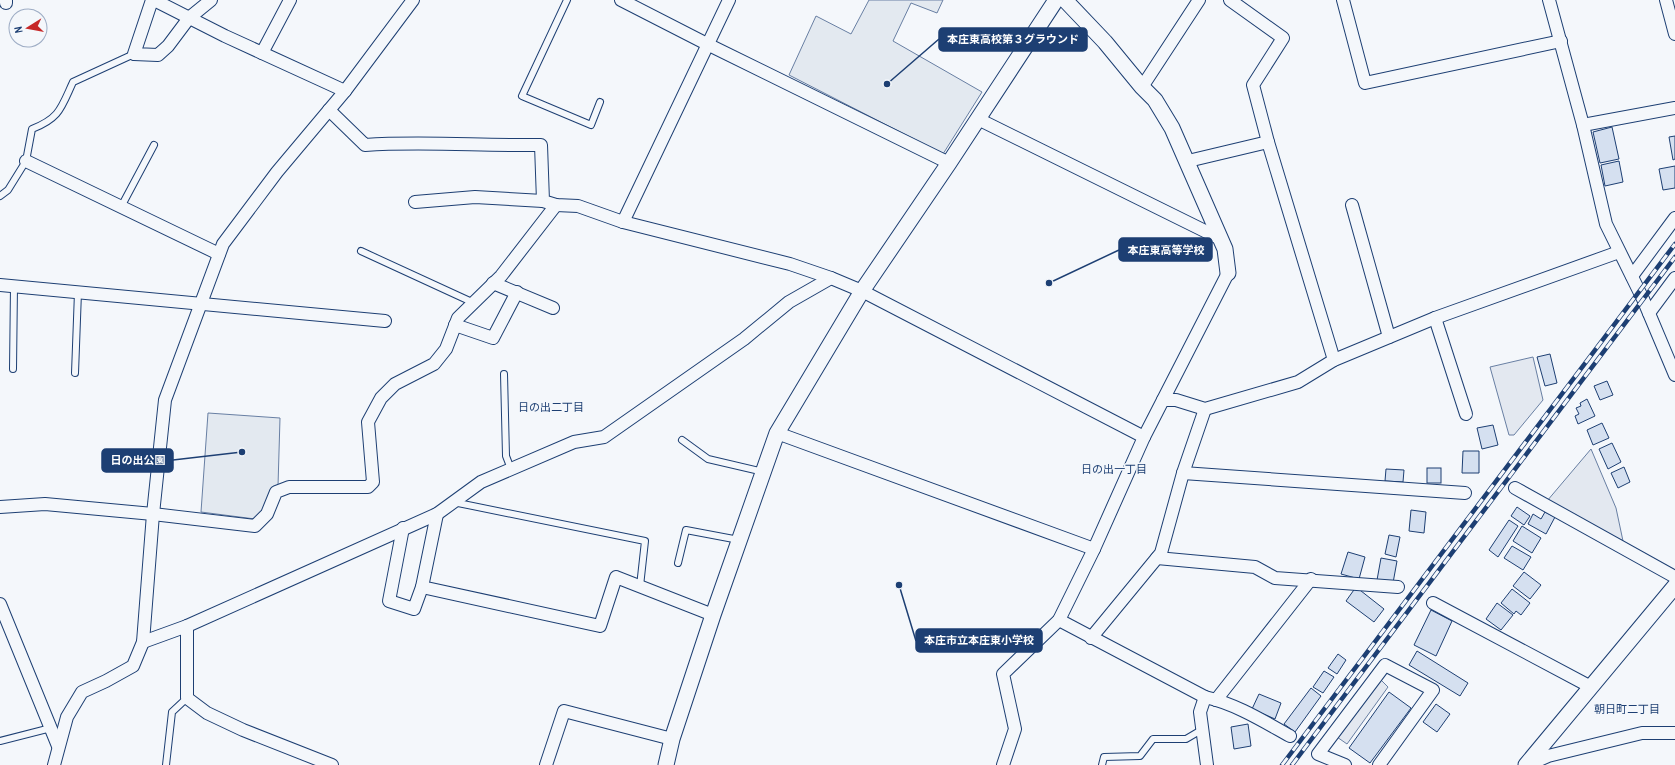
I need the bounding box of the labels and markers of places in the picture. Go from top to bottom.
callout: 本庄東高校第３グラウンド [939,28,1087,51]
callout: 本庄東高等学校 [1119,238,1212,261]
callout: 日の出公園 [102,449,173,472]
callout: 本庄市立本庄東小学校 [916,629,1042,652]

